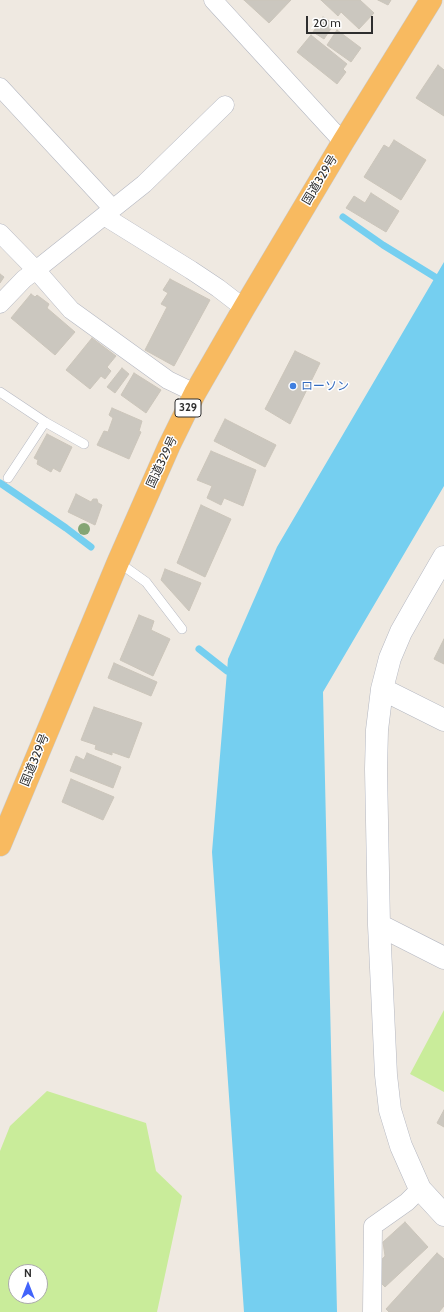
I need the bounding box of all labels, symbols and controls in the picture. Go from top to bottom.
scale bar [308,8,375,34]
text: 20 m [313,15,341,30]
street label: 国道329号 [300,152,340,208]
place label: ローソン [301,379,349,393]
marker: ローソン [288,381,298,391]
road number: 329 [175,399,201,417]
street label: 国道329号 [144,434,180,490]
street label: 国道329号 [18,732,52,788]
north arrow [8,1264,48,1304]
text: N [24,1266,32,1280]

